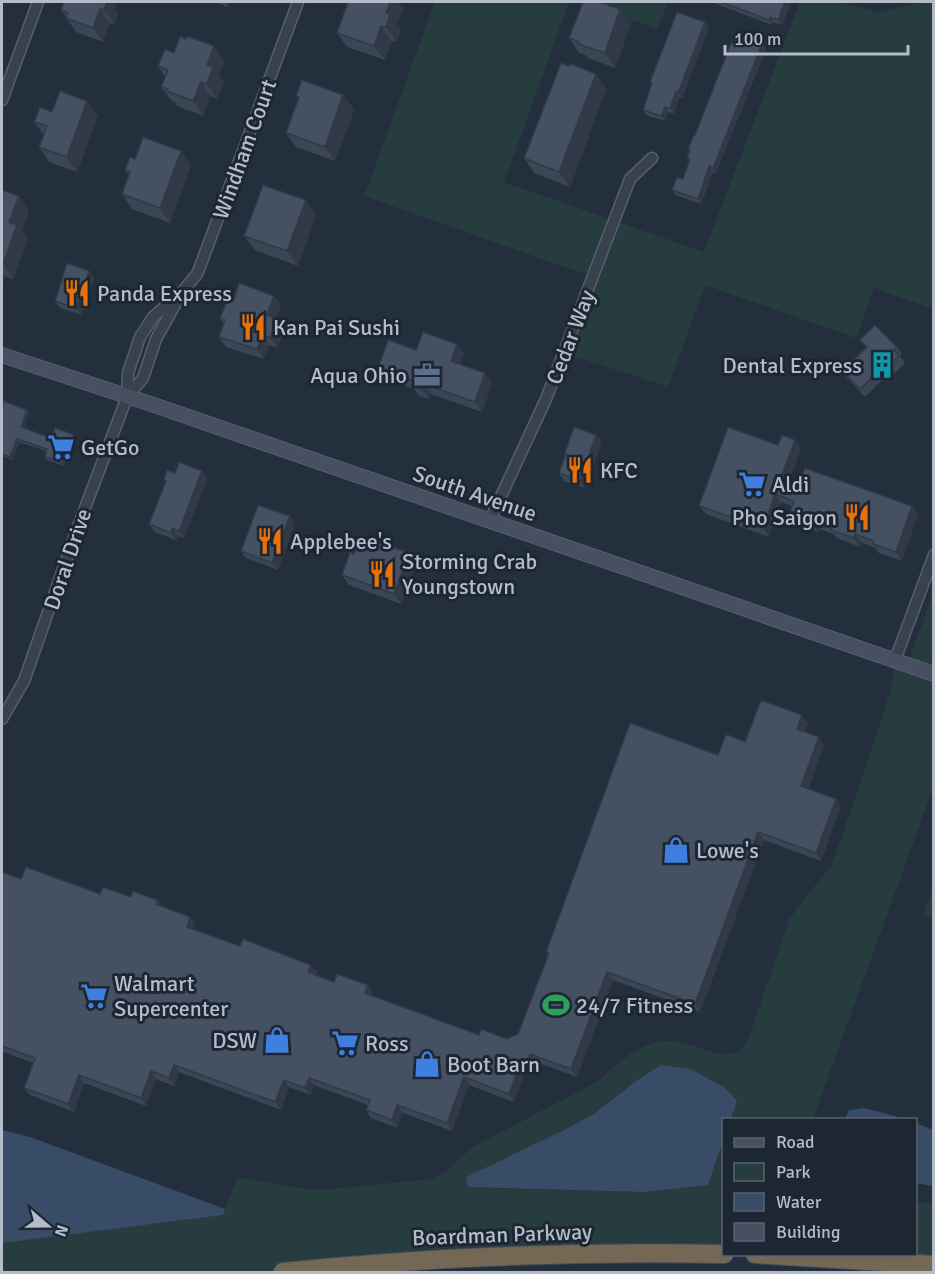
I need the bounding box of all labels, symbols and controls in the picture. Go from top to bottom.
scale bar [725,18,908,56]
text: 100 m [734,28,781,50]
street label: Windham Court [207,75,282,223]
restaurant icon: Panda Express [62,278,92,308]
place label: Panda Express [97,280,232,307]
street label: Cedar Way [540,285,601,388]
restaurant icon: Kan Pai Sushi [238,312,268,342]
place label: Kan Pai Sushi [273,314,400,341]
building icon: Dental Express [867,350,897,380]
place label: Dental Express [722,352,862,379]
office icon: Aqua Ohio [412,360,442,390]
place label: Aqua Ohio [310,362,407,389]
supermarket icon: GetGo [46,432,76,462]
place label: GetGo [81,434,139,461]
restaurant icon: KFC [565,455,595,485]
place label: KFC [600,457,638,484]
street label: South Avenue [409,460,540,527]
supermarket icon: Aldi [737,469,767,499]
place label: Aldi [772,471,809,498]
restaurant icon: Pho Saigon [842,502,872,532]
place label: Pho Saigon [732,504,837,531]
street label: Doral Drive [38,505,97,613]
restaurant icon: Applebee's [255,526,285,556]
place label: Applebee's [290,528,392,555]
place label: Storming Crab Youngstown [402,548,537,600]
restaurant icon: Storming Crab Youngstown [367,559,397,589]
shop icon: Lowe's [661,835,691,865]
place label: Lowe's [696,837,759,864]
place label: Walmart Supercenter [114,970,228,1022]
supermarket icon: Walmart Supercenter [79,981,109,1011]
sports icon: 24/7 Fitness [541,990,571,1020]
place label: 24/7 Fitness [576,992,693,1019]
shop icon: DSW [262,1025,292,1055]
place label: DSW [212,1027,257,1054]
supermarket icon: Ross [330,1028,360,1058]
place label: Ross [365,1030,409,1057]
shop icon: Boot Barn [412,1049,442,1079]
place label: Boot Barn [447,1051,540,1078]
legend [722,1118,917,1256]
text: Road [776,1131,815,1153]
text: Park [776,1161,811,1183]
text: Water [776,1191,822,1213]
north arrow [18,1196,78,1256]
street label: Boardman Parkway [412,1218,593,1251]
text: Building [776,1221,840,1243]
text: N [50,1222,72,1239]

